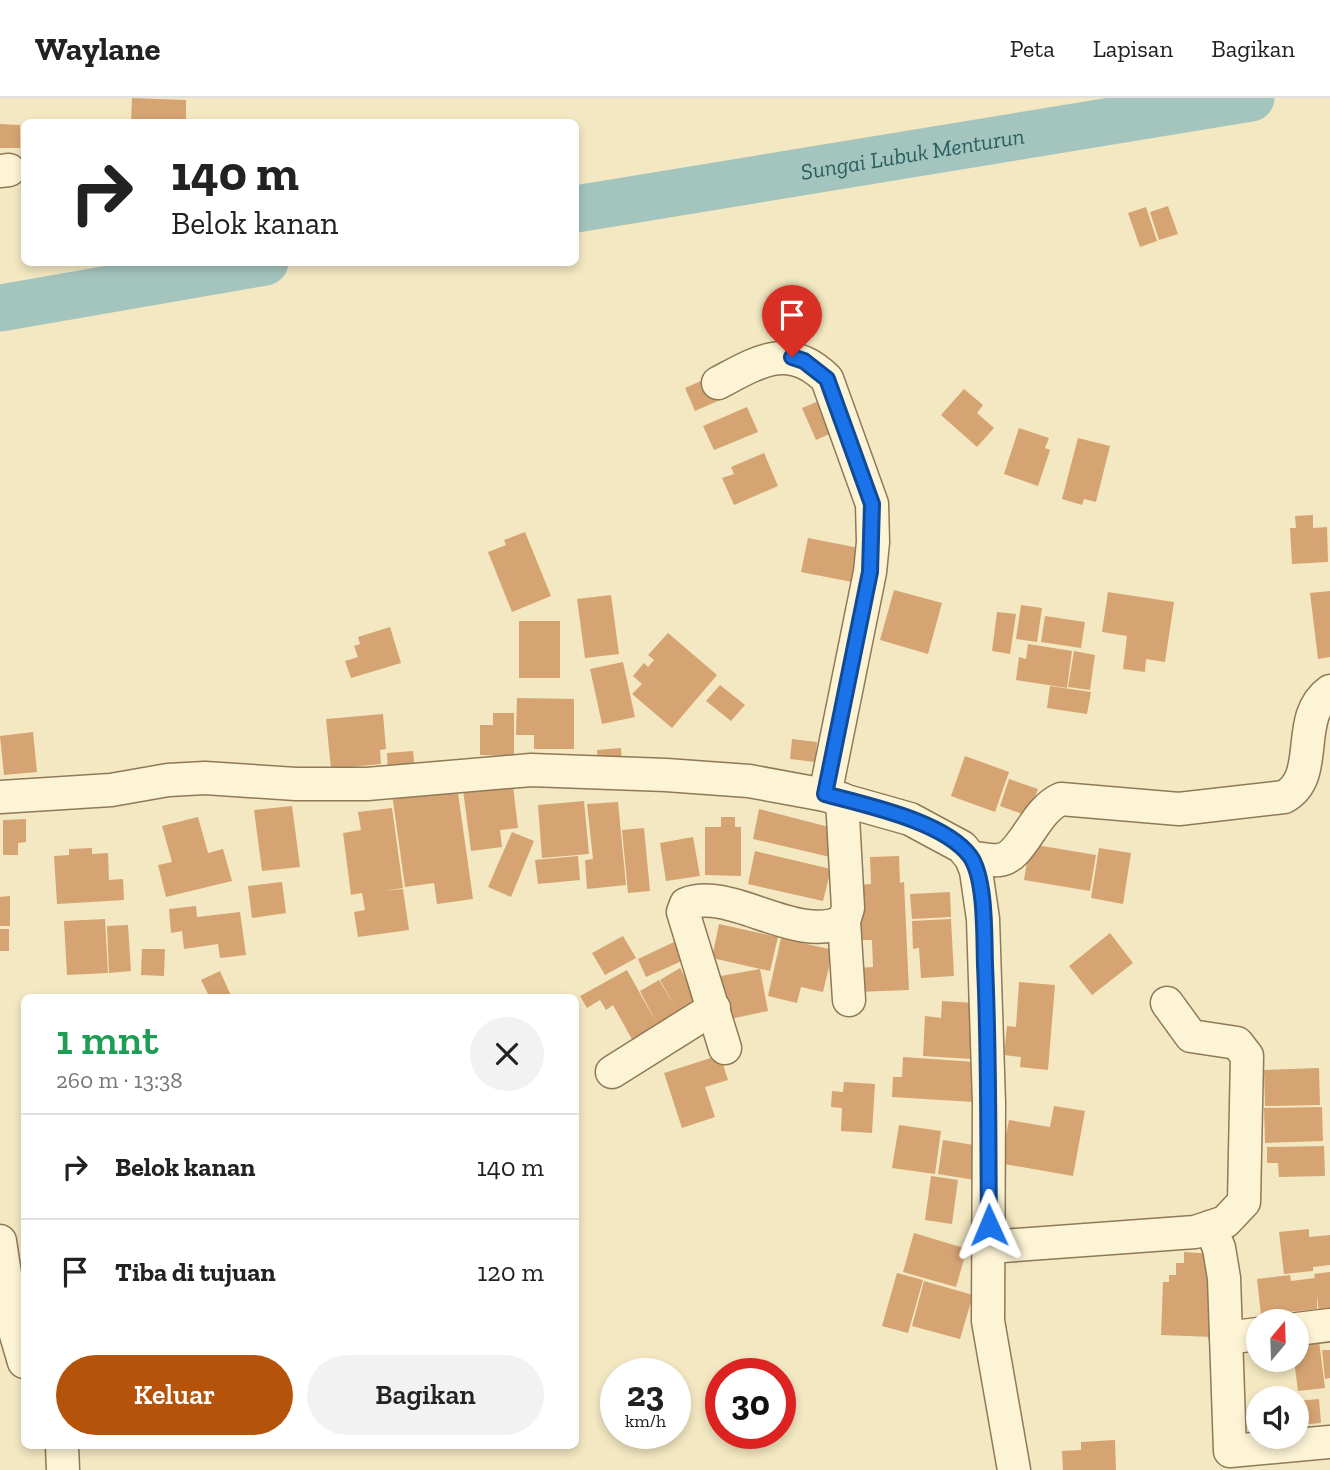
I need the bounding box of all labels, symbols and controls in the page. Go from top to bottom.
text: Waylane [35,29,161,68]
text: Peta [1010,34,1055,63]
text: Lapisan [1093,34,1173,63]
text: Bagikan [1211,34,1295,63]
water label: Sungai Lubuk Menturun [798,121,1026,186]
text: 140 m [171,144,299,203]
icon: right [56,147,147,238]
text: Belok kanan [171,204,338,242]
pin [762,285,822,357]
icon: arrive [773,296,811,334]
text: 1 mnt [56,1014,159,1065]
button: close [470,1017,544,1091]
text: 260 m · 13:38 [56,1066,183,1094]
icon: right [56,1148,94,1186]
text: Belok kanan [115,1151,256,1183]
text: 140 m [477,1151,544,1183]
position arrow [952,1188,1026,1262]
icon: arrive [56,1253,94,1291]
text: Tiba di tujuan [115,1256,276,1288]
text: 120 m [477,1256,544,1288]
north arrow [1246,1309,1309,1372]
map controls [1246,1309,1309,1449]
button: Keluar [56,1355,293,1435]
button: Bagikan [307,1355,544,1435]
speed limit sign: 30 [705,1358,796,1449]
text: 23 [627,1373,664,1415]
button: sound [1246,1386,1309,1449]
text: km/h [625,1410,666,1432]

